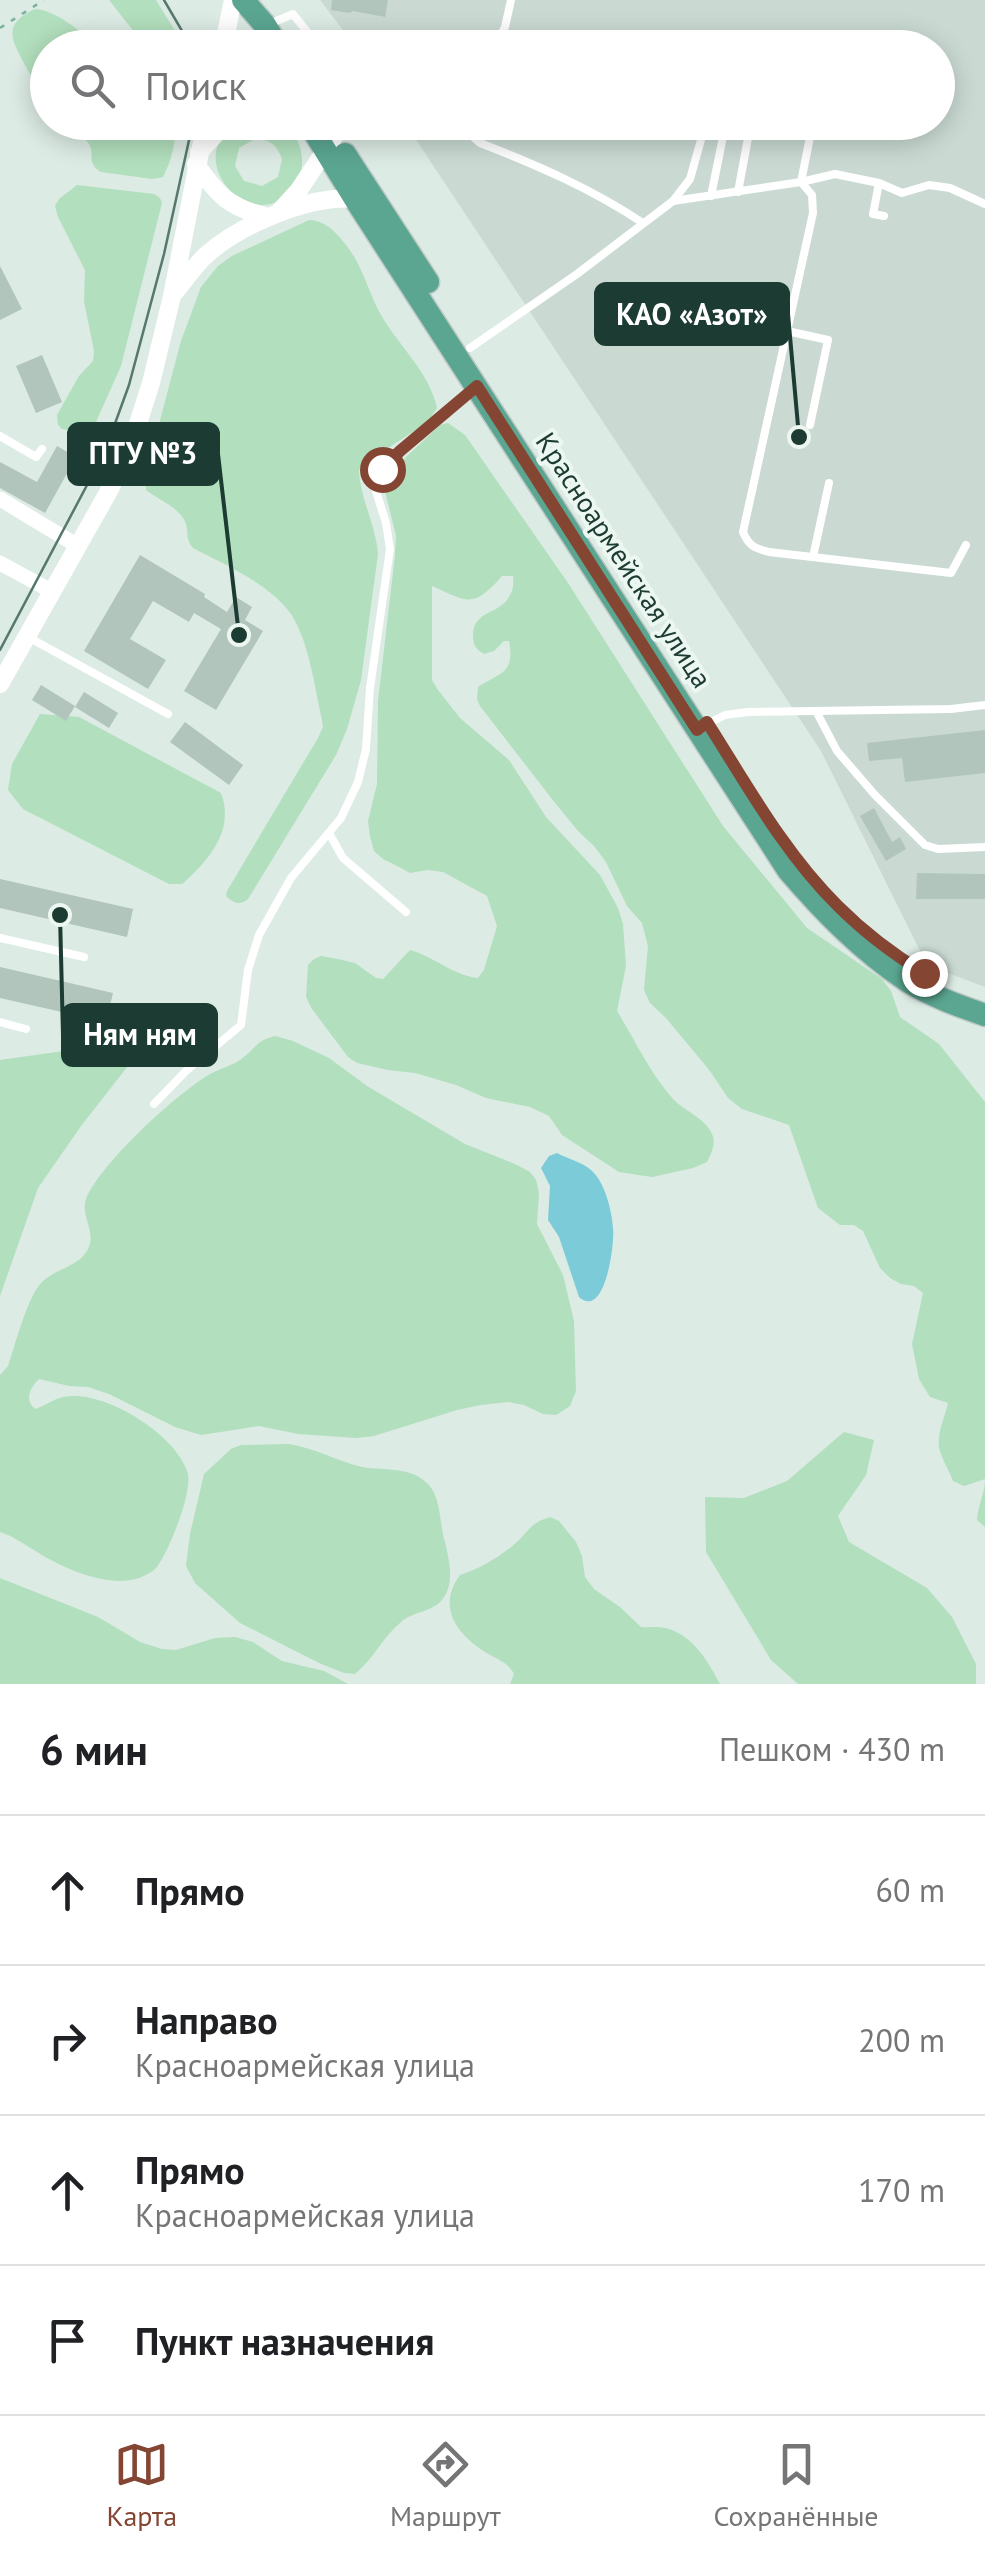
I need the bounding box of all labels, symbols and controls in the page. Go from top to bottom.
search box [30,30,955,140]
icon: search [65,58,120,113]
text: Поиск [145,61,246,110]
callout: КАО «Азот» [596,284,788,344]
text: КАО «Азот» [616,294,768,333]
callout: ПТУ №3 [69,424,218,484]
street label: Красноармейская улица [528,425,721,695]
text: ПТУ №3 [89,433,197,472]
route start [360,447,406,493]
route end [902,951,948,997]
callout: Ням ням [63,1005,216,1065]
text: Ням ням [83,1014,197,1053]
text: 6 мин [40,1722,148,1777]
text: Пешком · 430 m [719,1728,945,1770]
icon: ahead [40,1863,95,1918]
text: Прямо [135,1866,245,1915]
text: 60 m [876,1869,945,1911]
text: Направо [135,1995,278,2044]
icon: right [40,2013,95,2068]
text: 200 m [858,2019,945,2061]
text: Красноармейская улица [135,2044,475,2086]
text: Прямо [135,2145,245,2194]
icon: ahead [40,2163,95,2218]
text: 170 m [858,2169,945,2211]
text: Красноармейская улица [135,2194,475,2236]
icon: arrive [40,2313,95,2368]
text: Пункт назначения [135,2316,434,2365]
tab: Карта [106,2437,177,2534]
tab: Маршрут [390,2437,501,2534]
tab: Сохранённые [713,2437,879,2534]

